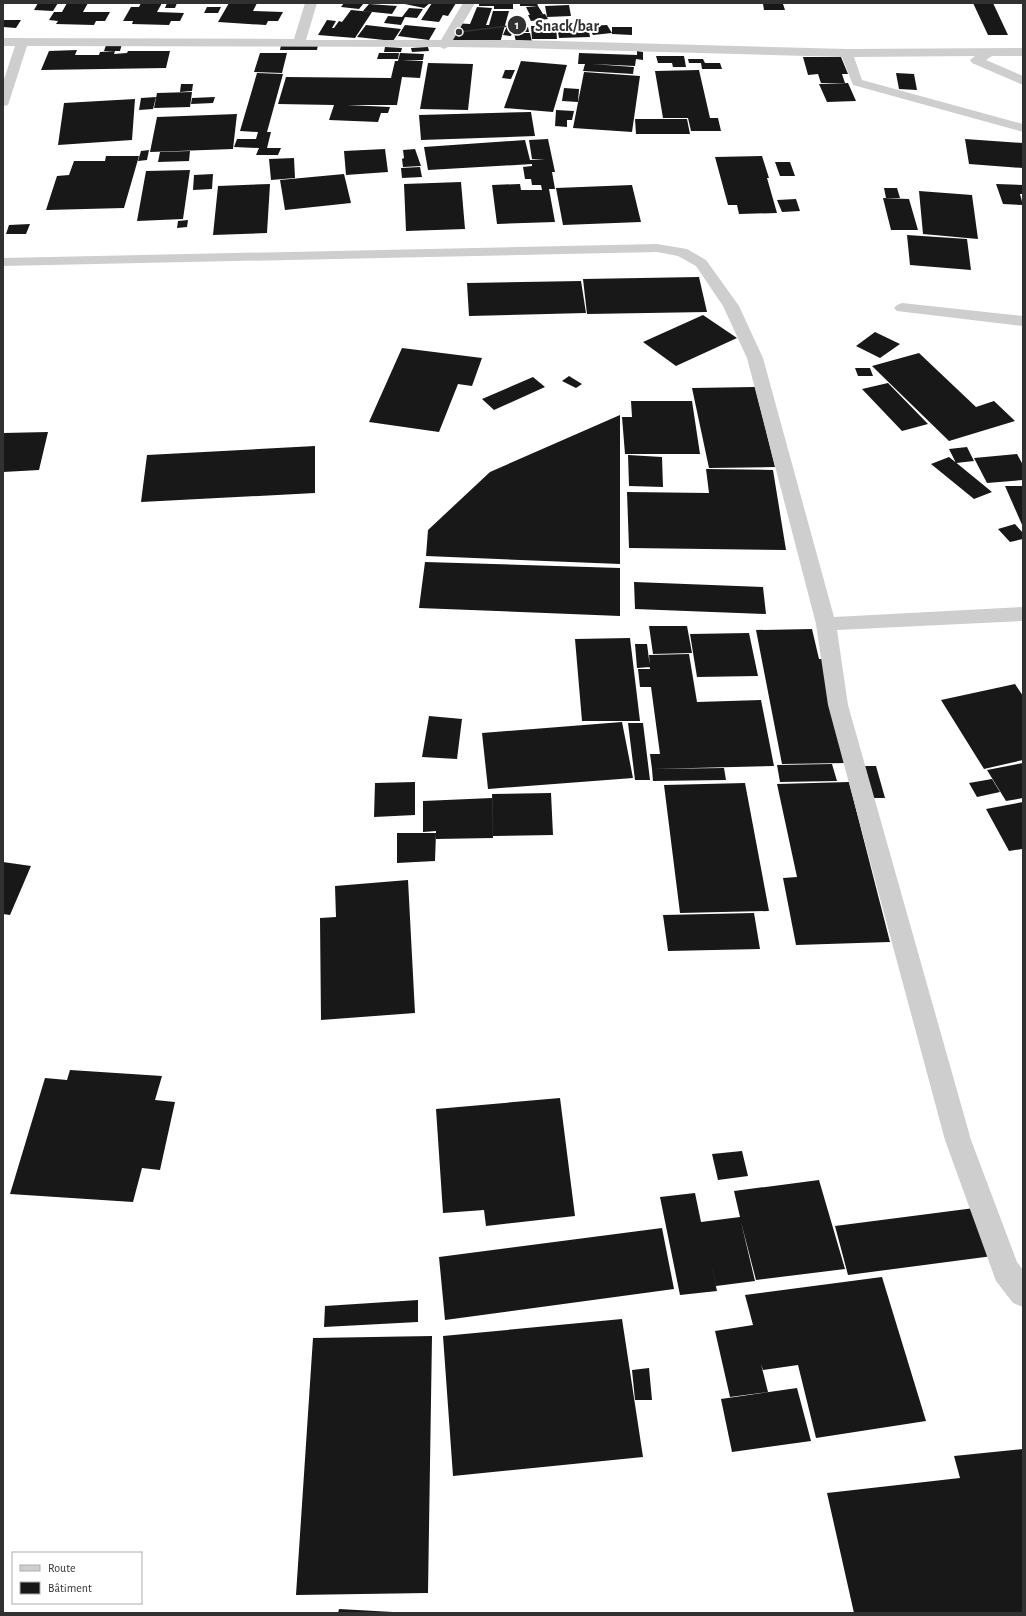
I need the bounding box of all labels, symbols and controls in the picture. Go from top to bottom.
callout: Snack/bar [507,11,607,39]
text: Snack/bar [535,18,599,34]
text: 1 [515,19,519,31]
legend [12,1552,142,1604]
text: Route [48,1562,75,1574]
text: Bâtiment [48,1582,92,1594]

